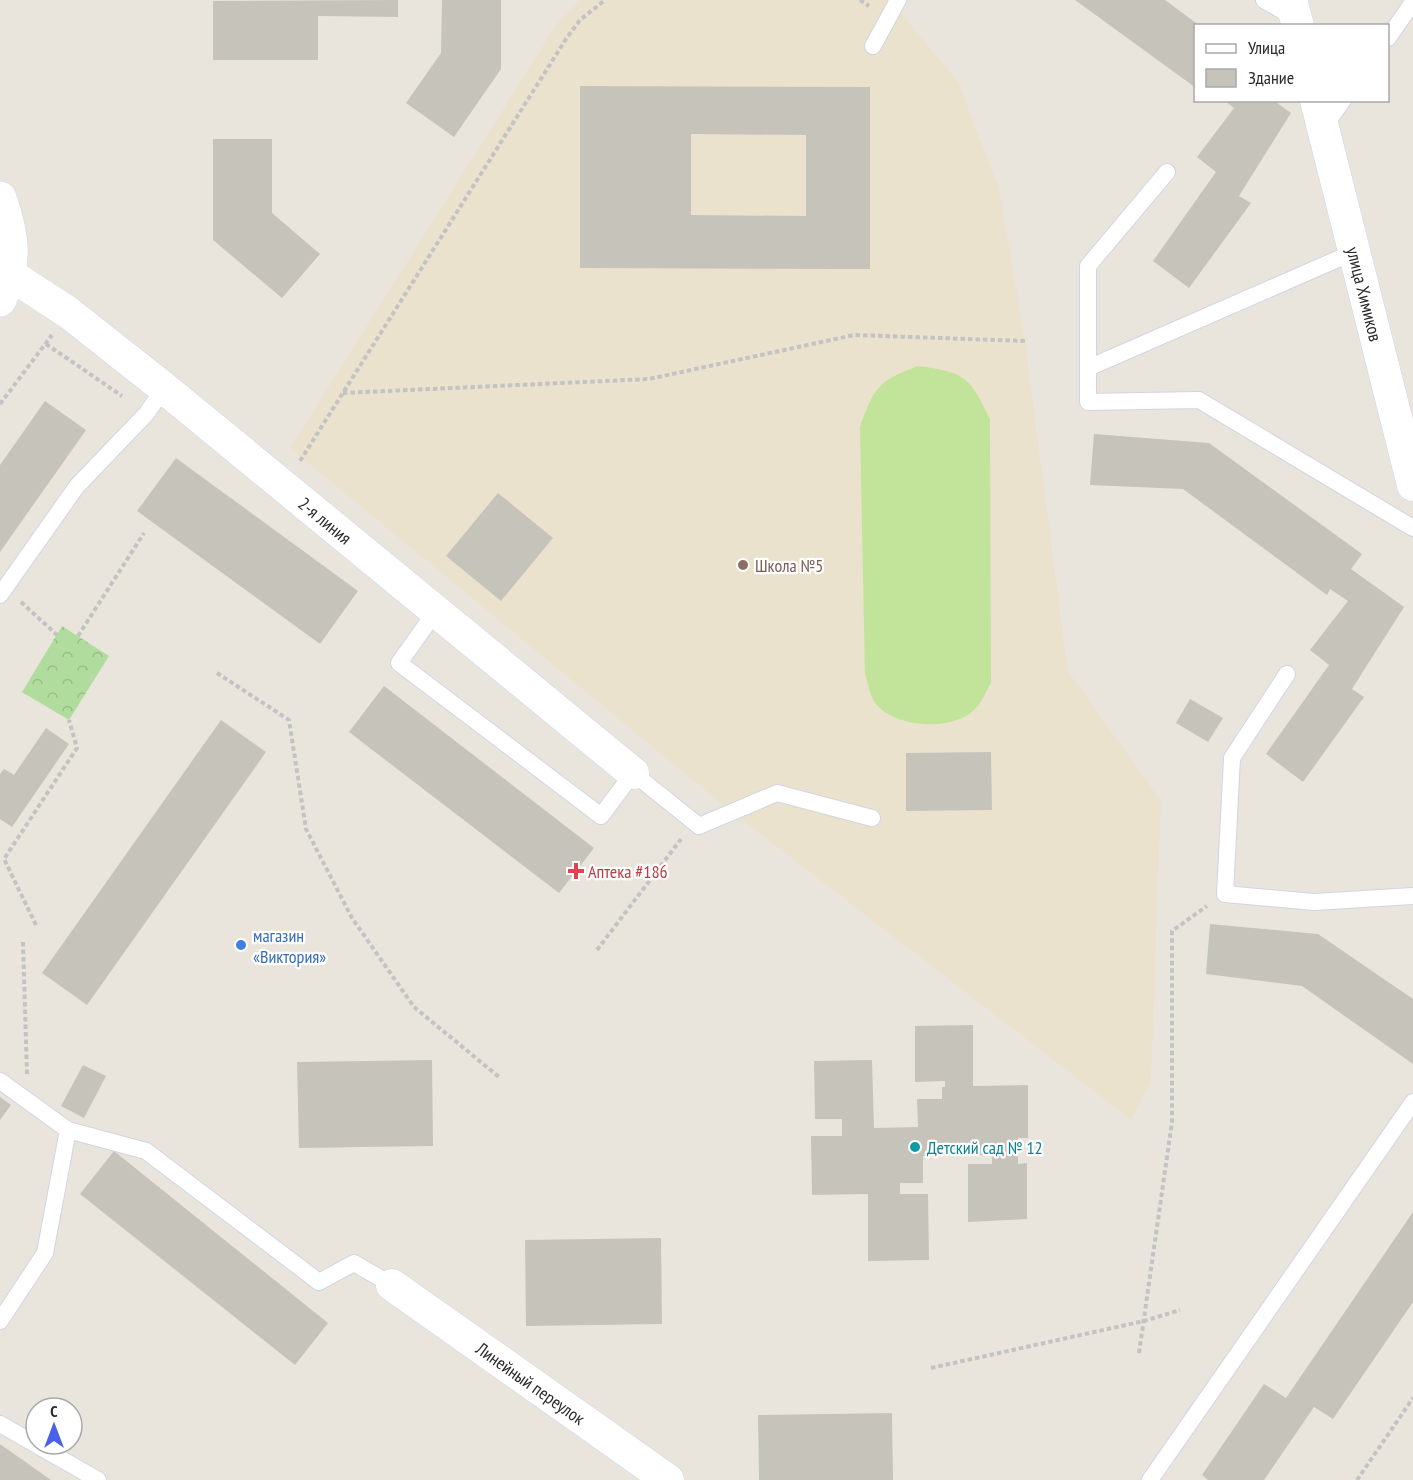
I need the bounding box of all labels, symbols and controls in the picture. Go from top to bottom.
legend [1194,24,1389,102]
text: Улица [1248,36,1285,59]
text: Здание [1248,66,1294,89]
street label: улица Химиков [1342,244,1388,344]
street label: 2-я линия [294,492,357,549]
place label: Школа №5 [755,554,823,577]
marker: Школа №5 [736,558,750,572]
place label: Аптека #186 [588,860,668,883]
marker: Аптека #186 [569,864,583,878]
place label: магазин «Виктория» [253,924,326,968]
marker: магазин «Виктория» [234,938,248,952]
place label: Детский сад № 12 [927,1136,1043,1159]
marker: Детский сад № 12 [908,1140,922,1154]
street label: Линейный переулок [471,1336,590,1429]
north arrow [24,1396,84,1456]
text: С [50,1401,58,1421]

